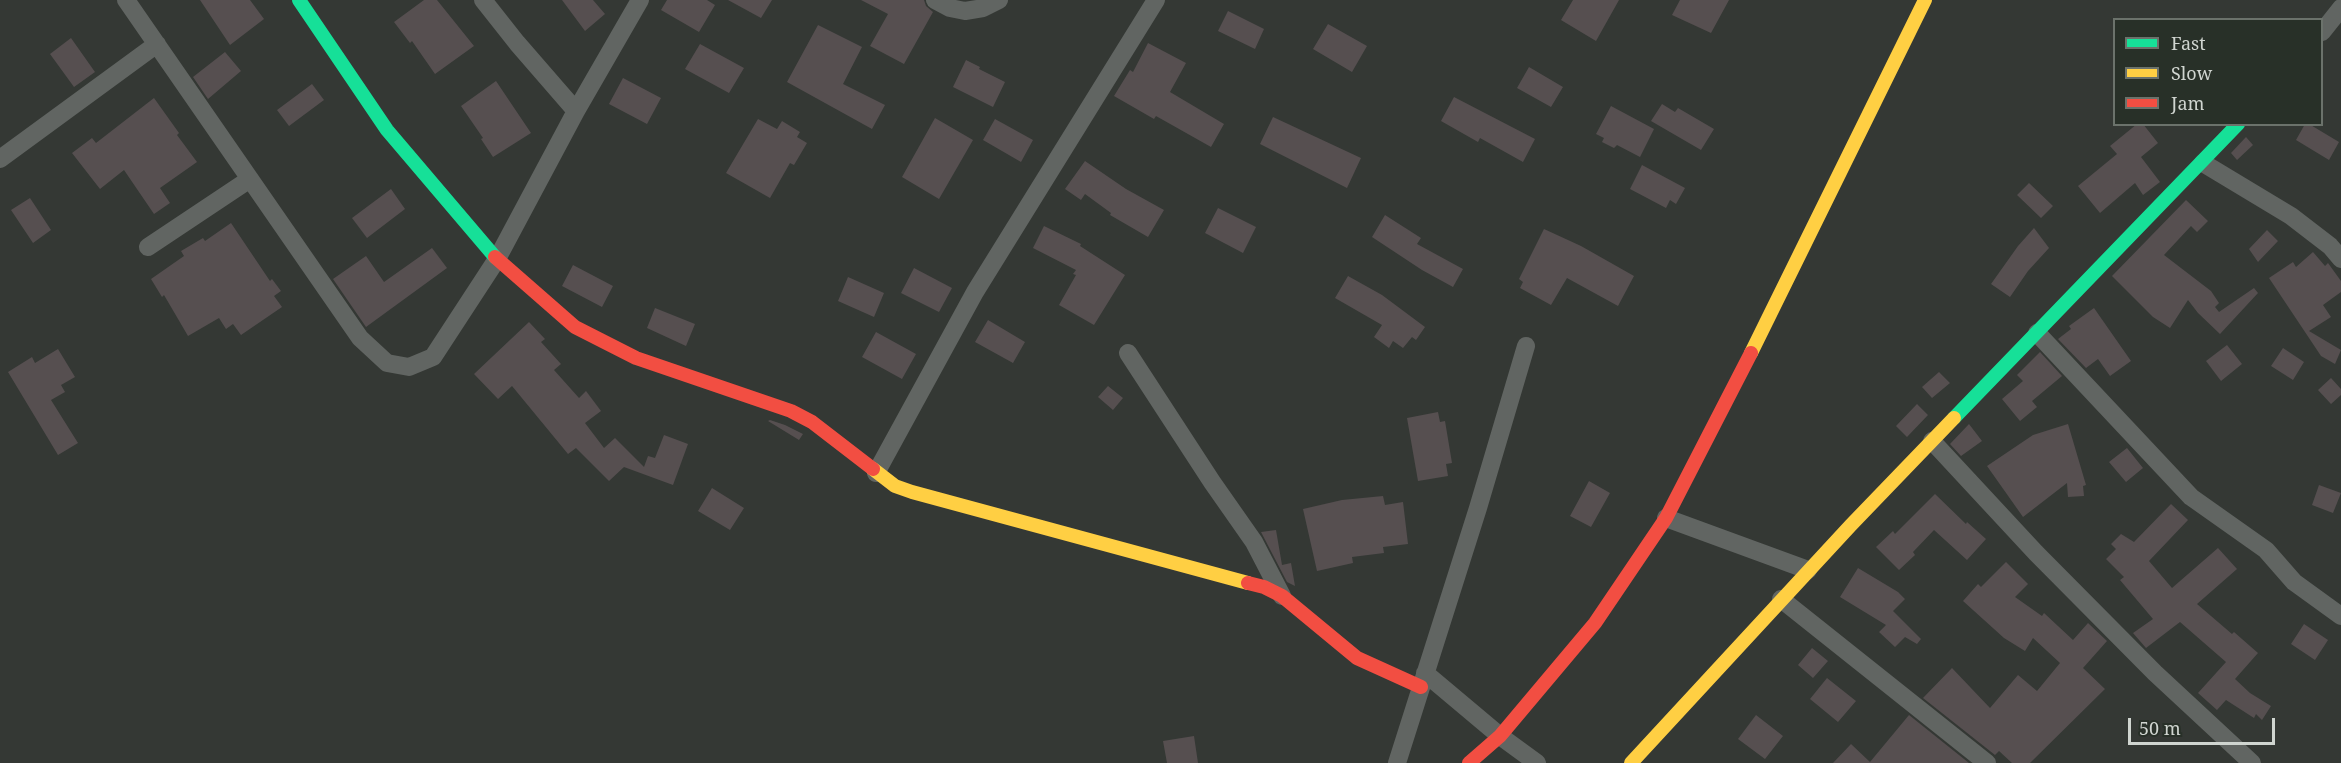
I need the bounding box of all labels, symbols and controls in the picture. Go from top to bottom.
legend [2113,18,2323,126]
text: Fast [2171,31,2206,55]
text: Slow [2171,61,2212,85]
text: Jam [2171,91,2205,115]
scale bar [2131,706,2278,744]
text: 50 m [2139,716,2181,740]

